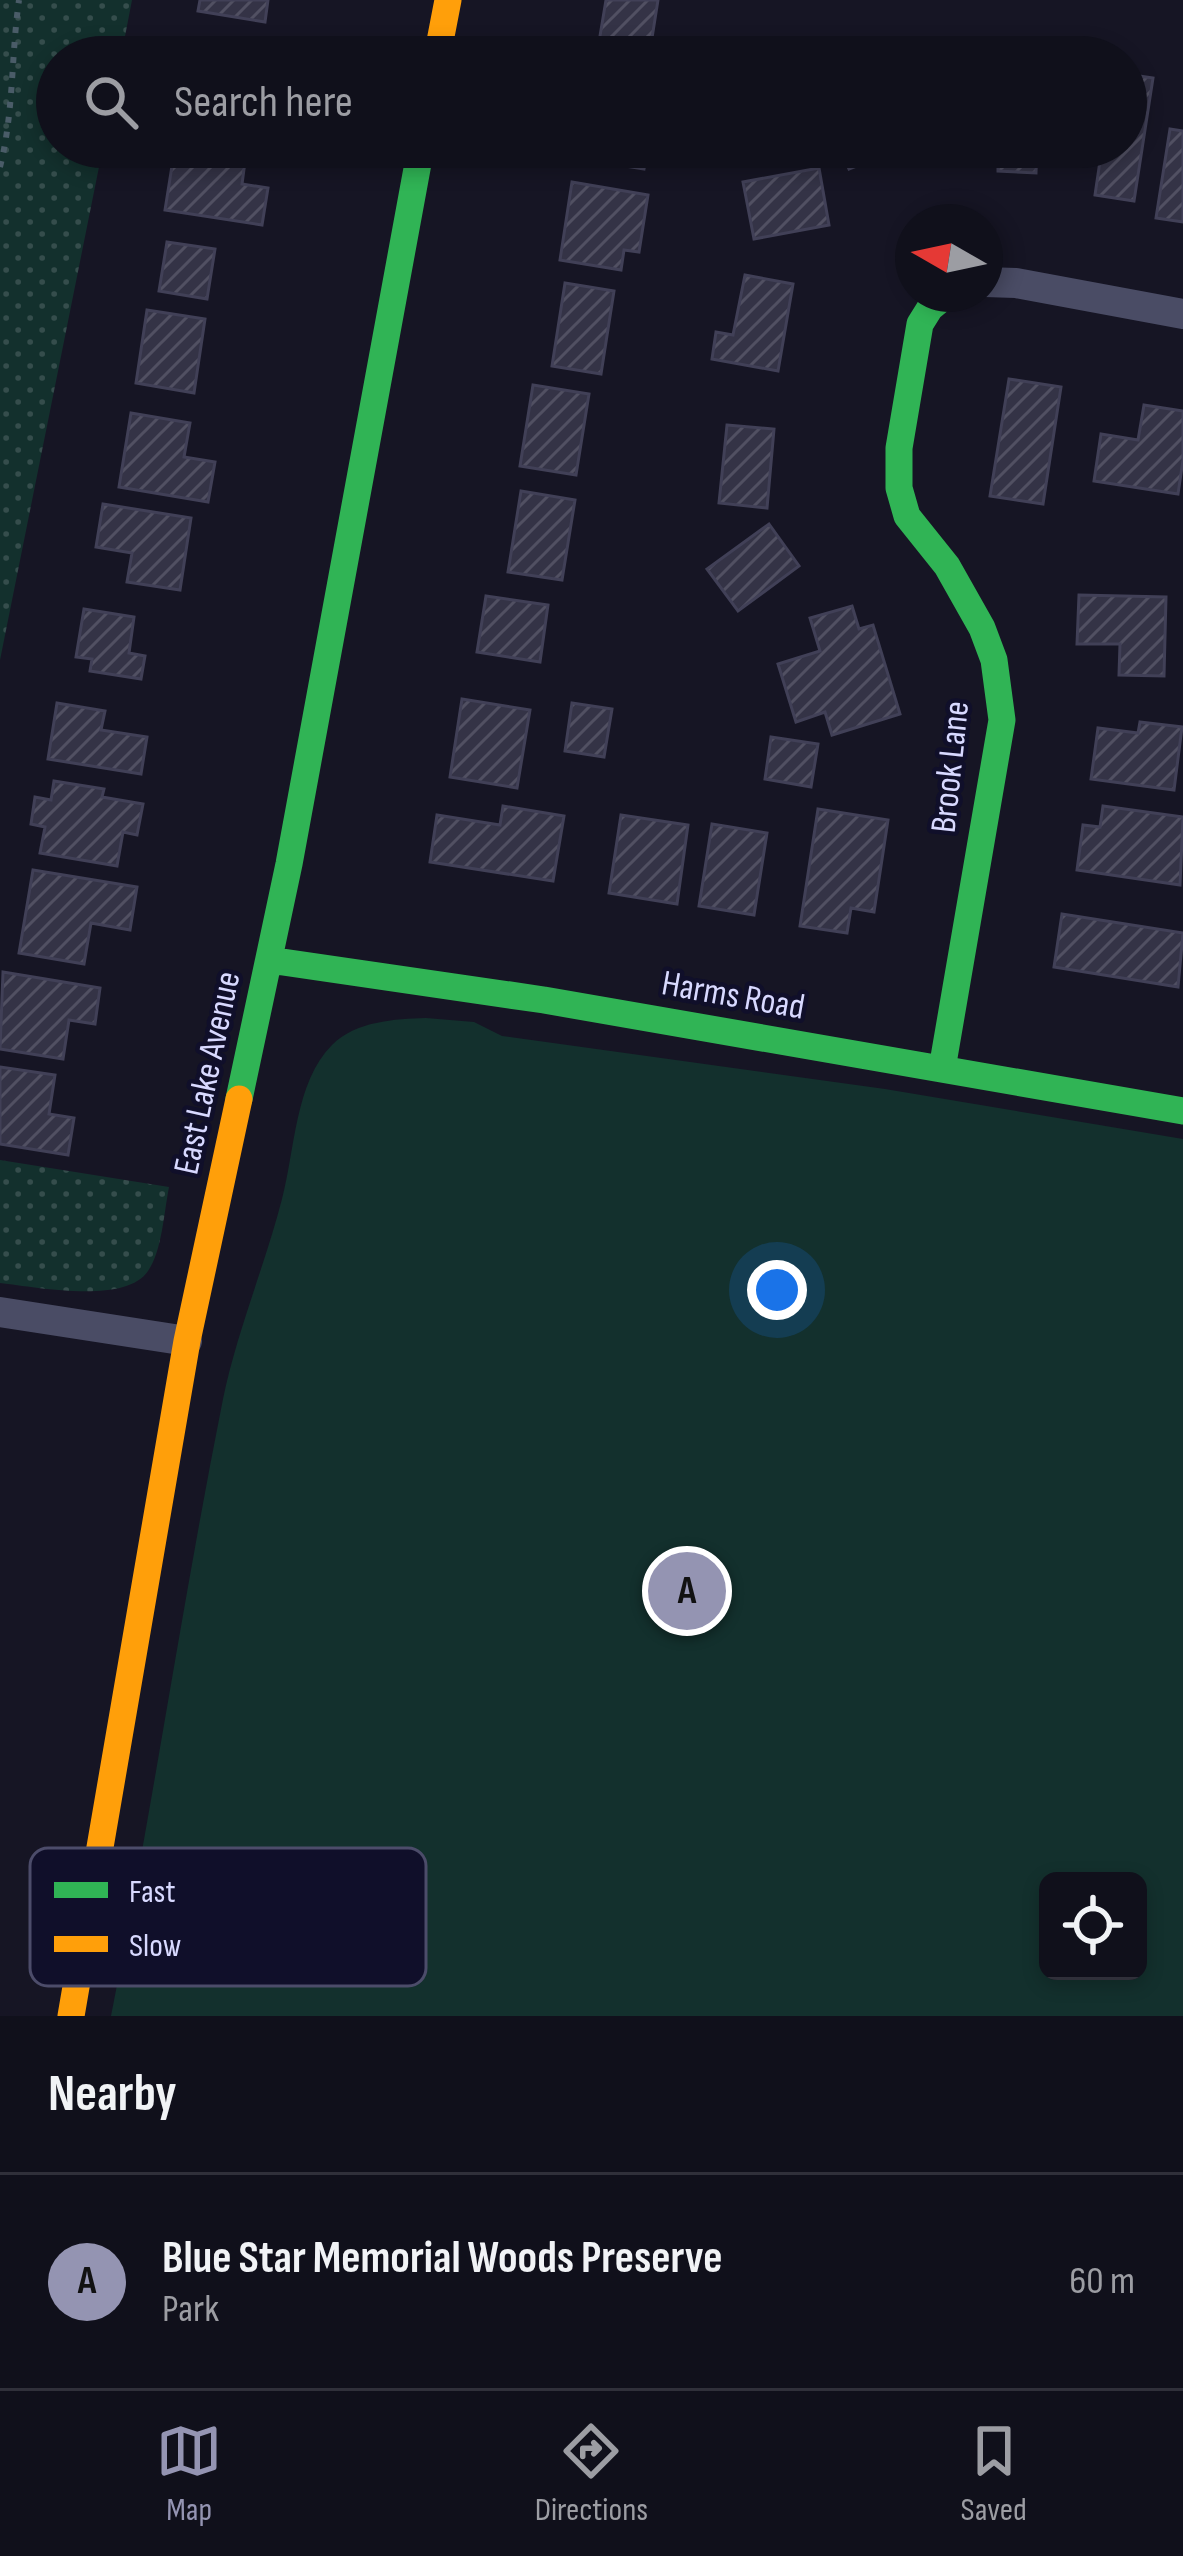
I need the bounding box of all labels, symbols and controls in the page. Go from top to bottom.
search box [36,36,1147,168]
icon: search [78,69,144,135]
text: Search here [174,75,353,130]
north arrow [895,204,1003,312]
street label: Brook Lane [923,699,979,835]
street label: Harms Road [658,962,808,1030]
street label: East Lake Avenue [166,968,250,1178]
your location [747,1260,807,1320]
pin: A [648,1546,726,1636]
legend [30,1848,426,1986]
text: Fast [129,1872,176,1912]
map controls [1039,1872,1147,1980]
button: locate [1039,1872,1147,1980]
text: Slow [129,1926,181,1966]
text: Nearby [48,2064,177,2125]
text: Blue Star Memorial Woods Preserve [162,2231,722,2286]
text: A [78,2258,96,2305]
text: 60 m [1069,2258,1135,2305]
text: Park [162,2286,219,2333]
tab: Map [156,2418,222,2530]
tab: Directions [535,2418,648,2530]
tab: Saved [961,2418,1027,2530]

